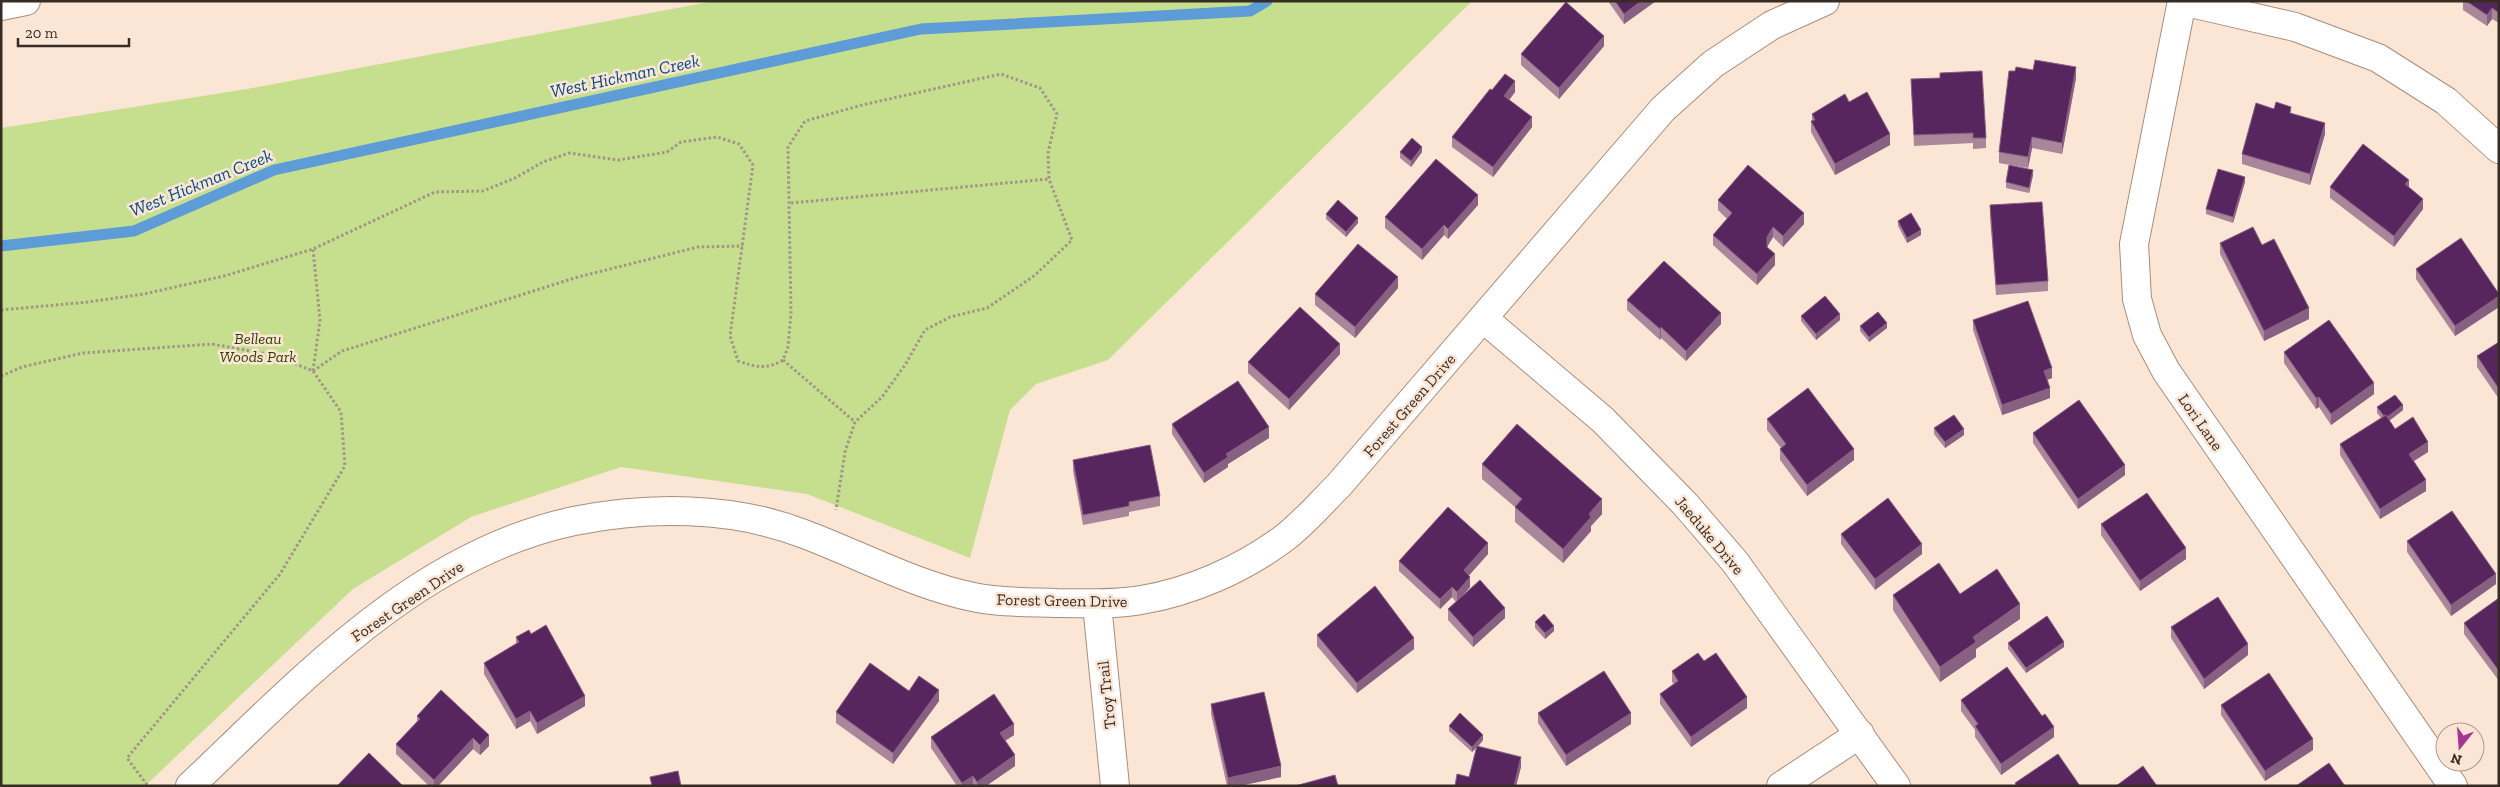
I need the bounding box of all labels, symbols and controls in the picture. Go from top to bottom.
scale bar [18,15,129,47]
text: 20 m [25,24,58,42]
water label: West Hickman Creek [548,49,702,103]
water label: West Hickman Creek [126,144,276,222]
park label: Belleau Woods Park [220,329,297,366]
street label: Forest Green Drive [1359,350,1459,461]
street label: Lori Lane [2174,390,2227,454]
street label: Jaeduke Drive [1671,492,1748,578]
street label: Forest Green Drive [348,557,467,646]
street label: Forest Green Drive [996,590,1128,611]
street label: Troy Trail [1093,660,1120,730]
north arrow [2435,722,2485,772]
text: N [2448,749,2464,769]

